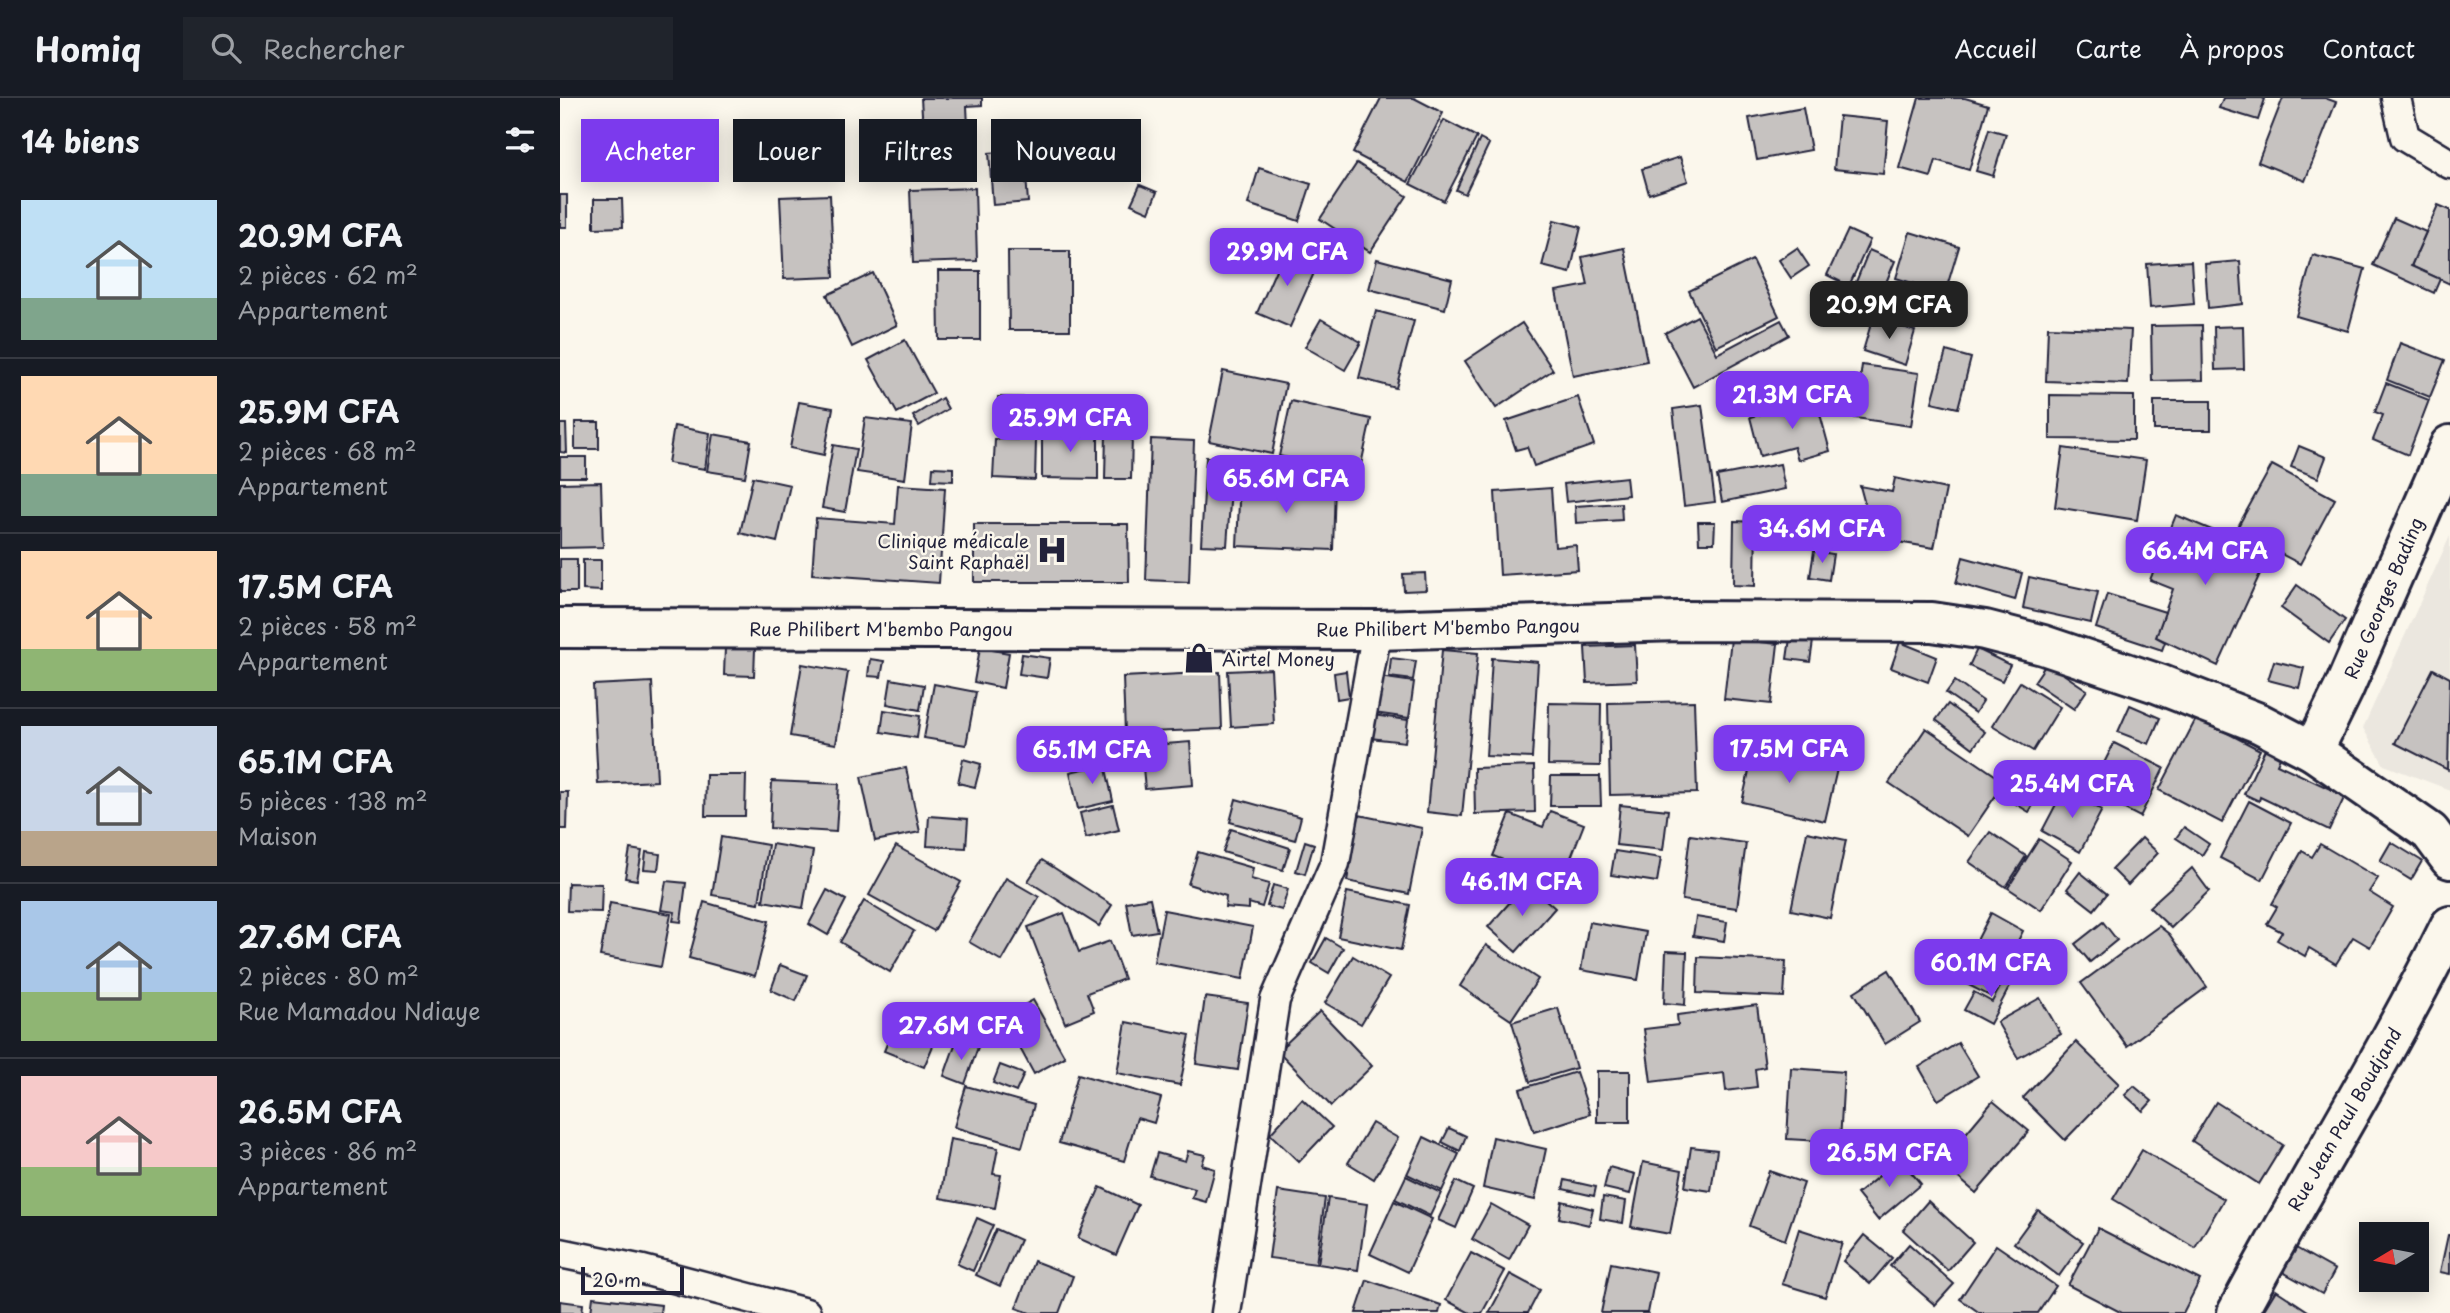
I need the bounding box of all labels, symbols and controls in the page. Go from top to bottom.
search box [183,17,673,80]
text: Homiq [35,23,141,73]
icon: search [207,29,245,67]
text: Rechercher [263,29,404,68]
text: Accueil [1954,30,2037,66]
text: Carte [2075,30,2142,66]
text: À propos [2180,30,2284,66]
text: Contact [2322,30,2415,66]
text: 14 biens [21,118,140,163]
chip: Acheter [581,119,719,182]
chip: Louer [733,119,845,182]
chip: Filtres [859,119,977,182]
chip: Nouveau [991,119,1141,182]
icon: filters [501,121,539,159]
text: 20.9M CFA [238,212,403,257]
icon: home [77,228,161,312]
pin: 29.9M CFA [1207,228,1367,288]
text: 29.9M CFA [1226,233,1348,268]
text: 2 pièces · 62 m² [238,257,418,292]
pin: 20.9M CFA [1809,282,1969,341]
text: 20.9M CFA [1826,286,1952,321]
text: Appartement [238,292,388,327]
pin: 21.3M CFA [1712,372,1872,431]
text: 21.3M CFA [1732,376,1852,411]
text: 25.9M CFA [238,388,400,433]
pin: 25.9M CFA [990,394,1150,454]
text: 25.9M CFA [1008,399,1132,434]
icon: home [77,404,161,488]
text: 2 pièces · 68 m² [238,433,417,468]
pin: 65.6M CFA [1206,456,1366,515]
text: 65.6M CFA [1223,460,1349,495]
text: Appartement [238,468,388,503]
pin: 34.6M CFA [1742,505,1902,565]
text: 34.6M CFA [1758,510,1886,545]
street label: Rue Georges Bading [2337,513,2429,683]
place label: Clinique médicale Saint Raphaël [877,527,1029,575]
pin: 66.4M CFA [2125,528,2285,587]
text: 66.4M CFA [2142,532,2268,567]
hospital icon: Clinique médicale Saint Raphaël [1035,533,1069,567]
text: 17.5M CFA [238,563,393,608]
icon: home [77,579,161,663]
text: 2 pièces · 58 m² [238,608,417,643]
street label: Rue Philibert M'bembo Pangou [1316,611,1580,643]
street label: Rue Philibert M'bembo Pangou [749,615,1013,642]
shop icon: Airtel Money [1182,641,1216,675]
text: Appartement [238,643,388,678]
place label: Airtel Money [1222,645,1335,672]
pin: 65.1M CFA [1012,726,1172,786]
pin: 17.5M CFA [1709,726,1869,785]
text: 17.5M CFA [1730,730,1848,765]
text: 65.1M CFA [1032,731,1152,766]
text: 65.1M CFA [238,738,393,783]
icon: home [77,754,161,838]
pin: 25.4M CFA [1992,760,2152,820]
text: 25.4M CFA [2009,765,2135,800]
text: 5 pièces · 138 m² [238,783,428,818]
text: Maison [238,818,318,853]
pin: 46.1M CFA [1442,858,1602,918]
text: 46.1M CFA [1461,863,1583,898]
text: 27.6M CFA [238,913,402,958]
icon: home [77,929,161,1013]
pin: 60.1M CFA [1911,940,2071,999]
text: 60.1M CFA [1930,944,2052,979]
text: 2 pièces · 80 m² [238,958,419,993]
text: Rue Mamadou Ndiaye [238,993,480,1028]
pin: 27.6M CFA [881,1002,1041,1062]
text: 27.6M CFA [898,1007,1024,1042]
street label: Rue Jean Paul Boudjand [2280,1022,2408,1216]
text: 26.5M CFA [238,1088,402,1133]
icon: home [77,1104,161,1188]
pin: 26.5M CFA [1809,1130,1969,1189]
text: 3 pièces · 86 m² [238,1133,417,1168]
text: 26.5M CFA [1826,1134,1952,1169]
text: Appartement [238,1168,388,1203]
north arrow [2359,1222,2429,1292]
map controls [2359,1222,2429,1292]
scale bar [581,1264,684,1296]
text: 20 m [592,1265,641,1293]

